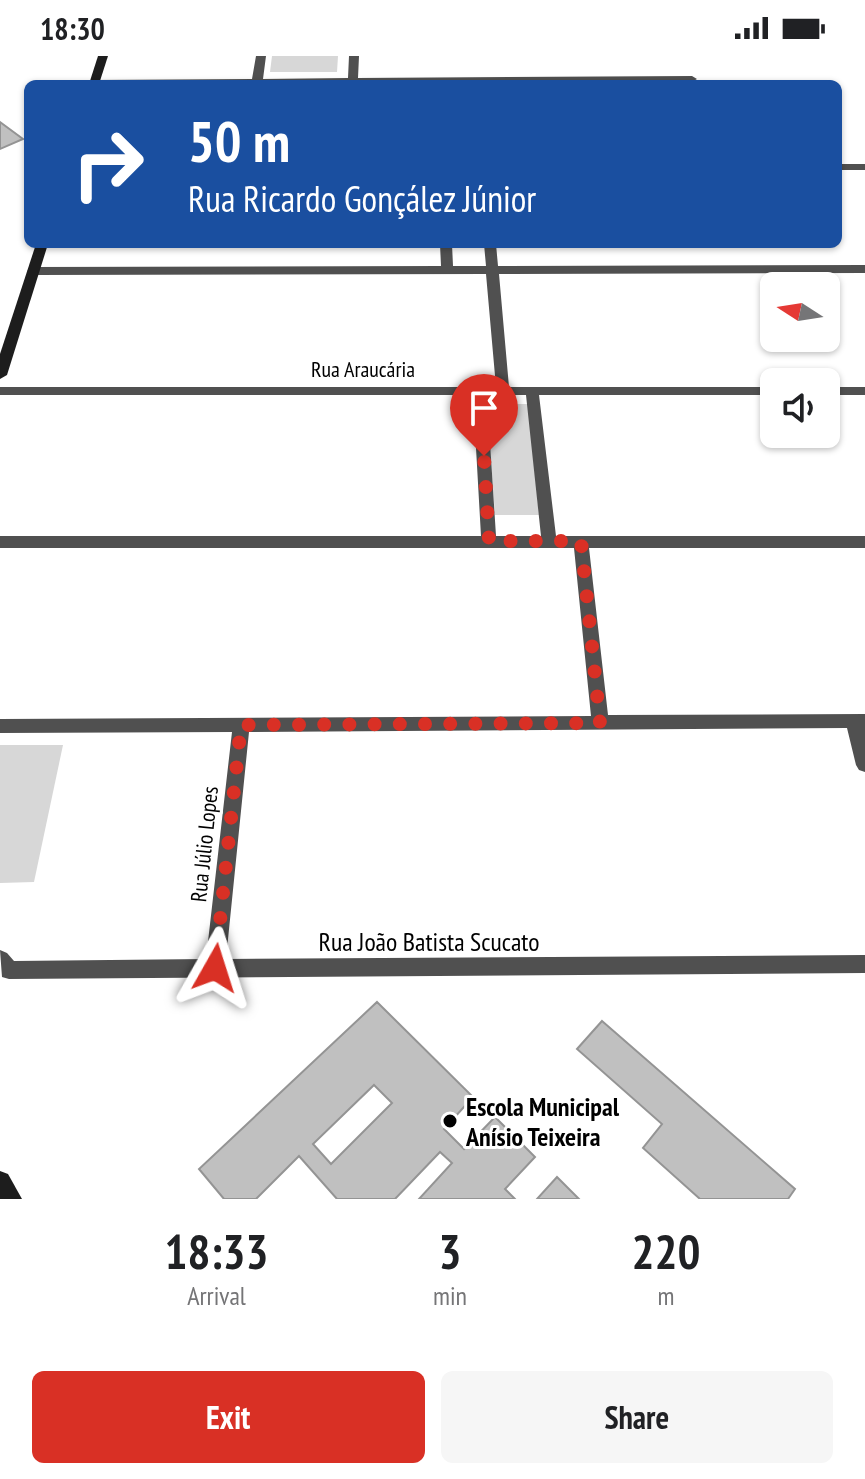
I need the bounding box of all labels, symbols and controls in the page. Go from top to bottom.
text: 18:30 [40,9,105,48]
text: 50 m [188,105,290,177]
icon: right [56,112,160,216]
text: Rua Ricardo Gonçález Júnior [188,175,536,222]
north arrow [760,272,840,352]
map controls [760,272,840,448]
street label: Rua Araucária [311,355,415,383]
button: sound [760,368,840,448]
pin [450,374,518,456]
icon: arrive [462,386,506,430]
street label: Rua Júlio Lopes [184,785,224,903]
street label: Rua João Batista Scucato [318,925,540,958]
position arrow [173,926,257,1010]
place label: Escola Municipal Anísio Teixeira [465,1090,620,1153]
marker: Escola Municipal Anísio Teixeira [441,1112,459,1130]
text: 18:33 [165,1220,268,1282]
text: 3 [439,1220,461,1282]
text: 220 [632,1220,700,1282]
text: Arrival [187,1279,246,1312]
text: min [433,1279,467,1312]
text: m [658,1279,674,1312]
button: Exit [32,1371,425,1463]
button: Share [441,1371,833,1463]

